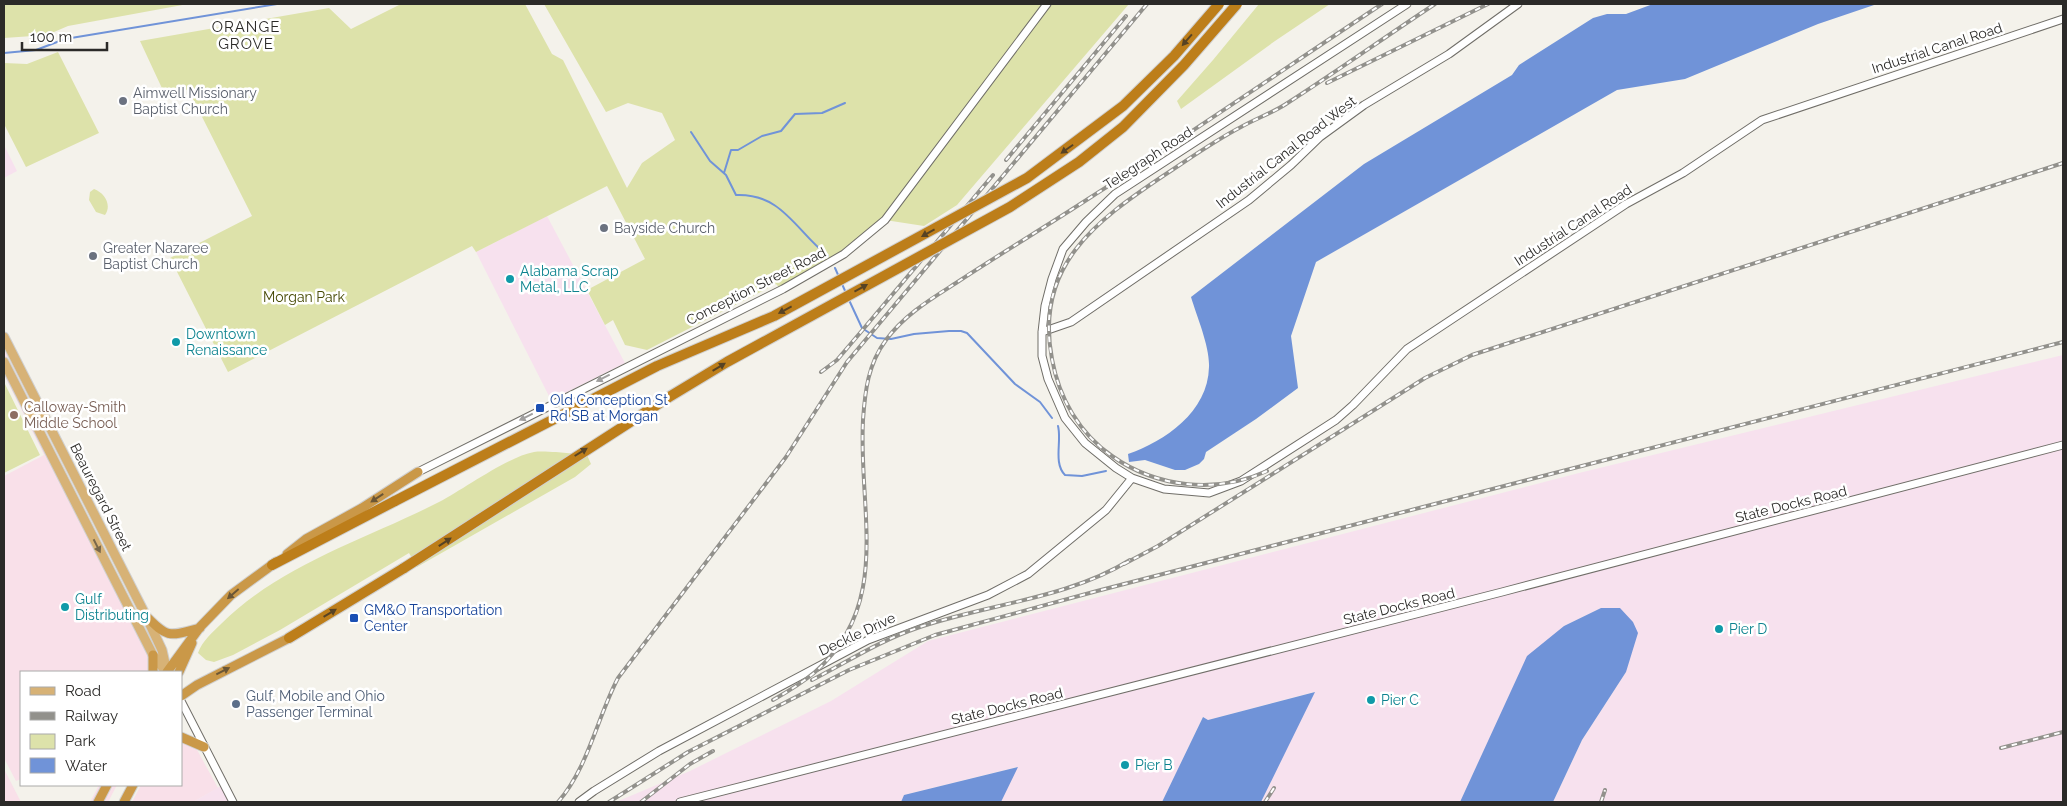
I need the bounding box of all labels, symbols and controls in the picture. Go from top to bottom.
district label: ORANGE GROVE [212,18,280,53]
street label: Industrial Canal Road [1870,19,2004,77]
scale bar [22,20,108,52]
text: 100 m [30,28,72,46]
one-way arrow [1182,34,1193,47]
place label: Aimwell Missionary Baptist Church [133,85,257,117]
street label: Industrial Canal Road West [1213,92,1359,211]
marker: Aimwell Missionary Baptist Church [117,95,129,107]
street label: Telegraph Road [1101,123,1195,193]
one-way arrow [1060,144,1074,154]
street label: Industrial Canal Road [1512,181,1634,269]
place label: Bayside Church [614,220,715,236]
marker: Bayside Church [598,222,610,234]
one-way arrow [921,228,935,237]
place label: Greater Nazaree Baptist Church [103,240,208,272]
street label: Conception Street Road [684,244,828,328]
marker: Greater Nazaree Baptist Church [87,250,99,262]
place label: Alabama Scrap Metal, LLC [520,263,619,295]
marker: Alabama Scrap Metal, LLC [504,273,516,285]
one-way arrow [854,284,868,292]
park label: Morgan Park [263,289,345,305]
one-way arrow [779,306,792,315]
place label: Downtown Renaissance [186,326,267,358]
marker: Downtown Renaissance [170,336,182,348]
one-way arrow [713,363,726,372]
one-way arrow [596,374,611,382]
place label: Old Conception St Rd SB at Morgan [550,392,668,424]
place label: Calloway-Smith Middle School [24,399,126,431]
marker: Old Conception St Rd SB at Morgan [534,402,546,414]
marker: Calloway-Smith Middle School [8,409,20,421]
one-way arrow [519,413,534,421]
street label: Beauregard Street [67,441,135,554]
one-way arrow [574,448,587,457]
street label: State Docks Road [1734,482,1848,526]
one-way arrow [370,493,383,503]
one-way arrow [439,537,452,547]
one-way arrow [93,539,101,553]
street label: State Docks Road [1342,584,1456,628]
one-way arrow [227,588,240,599]
place label: Gulf Distributing [75,591,149,623]
marker: Gulf Distributing [59,601,71,613]
place label: GM&O Transportation Center [364,602,502,634]
one-way arrow [324,608,337,617]
street label: Deckle Drive [816,609,898,659]
marker: GM&O Transportation Center [348,612,360,624]
place label: Pier D [1729,621,1767,637]
marker: Pier D [1713,623,1725,635]
one-way arrow [216,667,230,675]
legend [20,671,182,786]
text: Road [65,682,101,700]
street label: State Docks Road [950,684,1064,728]
place label: Gulf, Mobile and Ohio Passenger Terminal [246,688,385,720]
place label: Pier C [1381,692,1419,708]
marker: Pier C [1365,694,1377,706]
marker: Gulf, Mobile and Ohio Passenger Terminal [230,698,242,710]
text: Railway [65,707,118,725]
text: Park [65,732,96,750]
text: Water [65,757,108,775]
place label: Pier B [1135,757,1172,773]
marker: Pier B [1119,759,1131,771]

